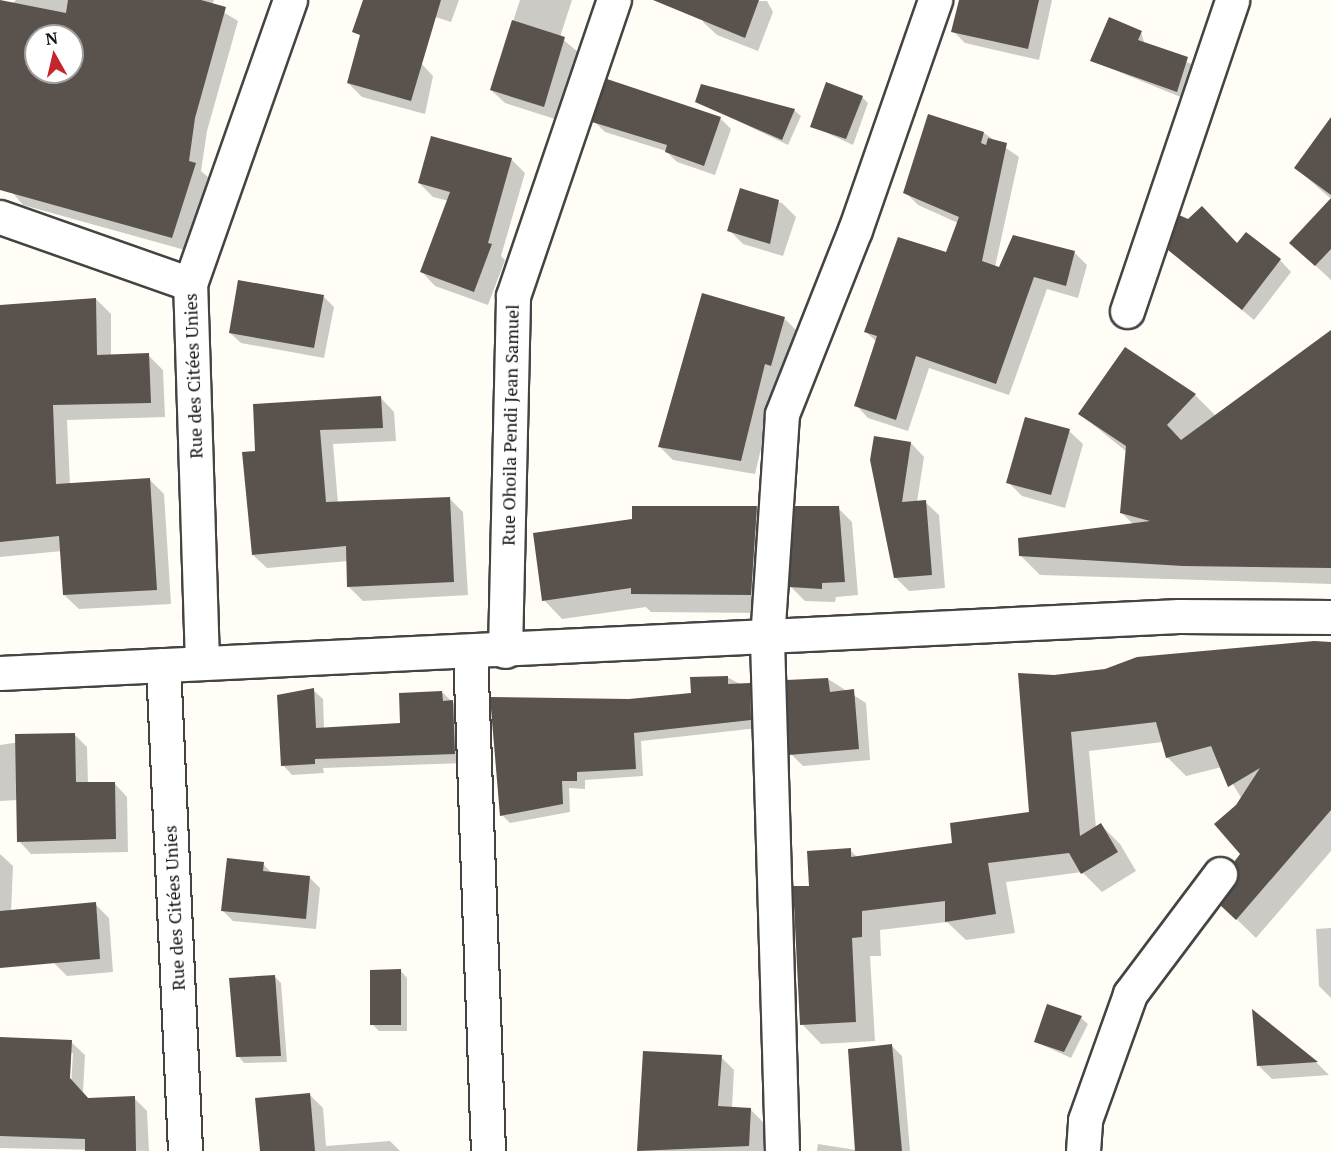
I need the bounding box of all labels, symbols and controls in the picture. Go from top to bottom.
north arrow [24,24,84,84]
text: N [44,26,59,50]
street label: Rue des Citées Unies [179,293,207,459]
street label: Rue Ohoila Pendi Jean Samuel [497,304,523,546]
street label: Rue des Citées Unies [159,825,189,991]

